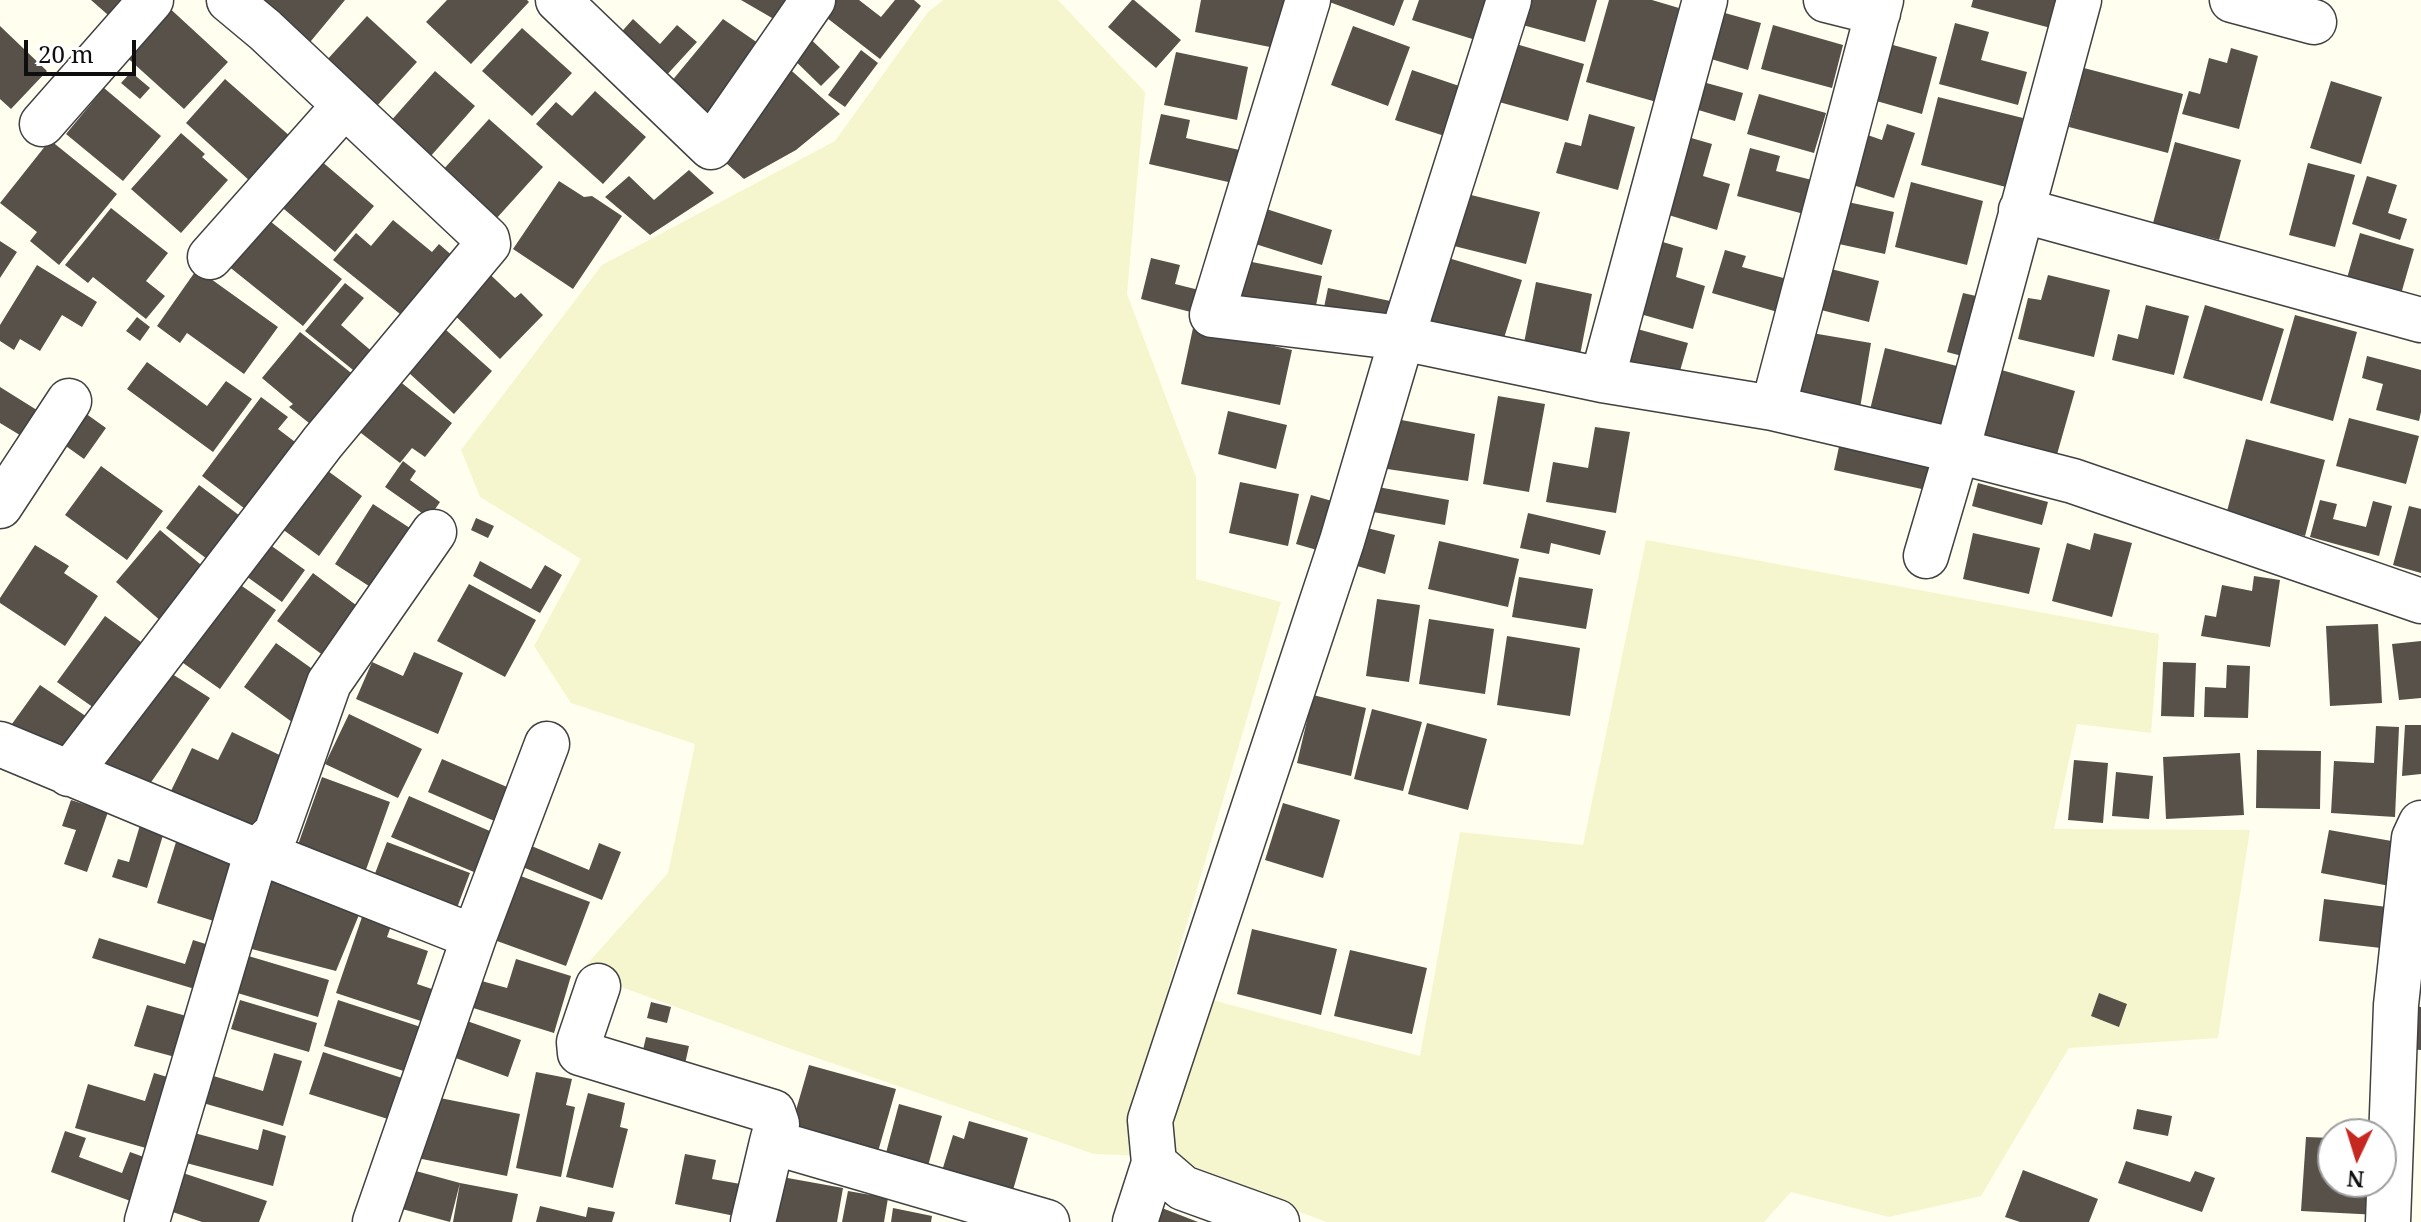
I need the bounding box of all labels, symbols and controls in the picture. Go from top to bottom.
scale bar [28,24,140,74]
text: 20 m [38,37,94,70]
north arrow [2317,1118,2397,1198]
text: N [2346,1164,2365,1196]

